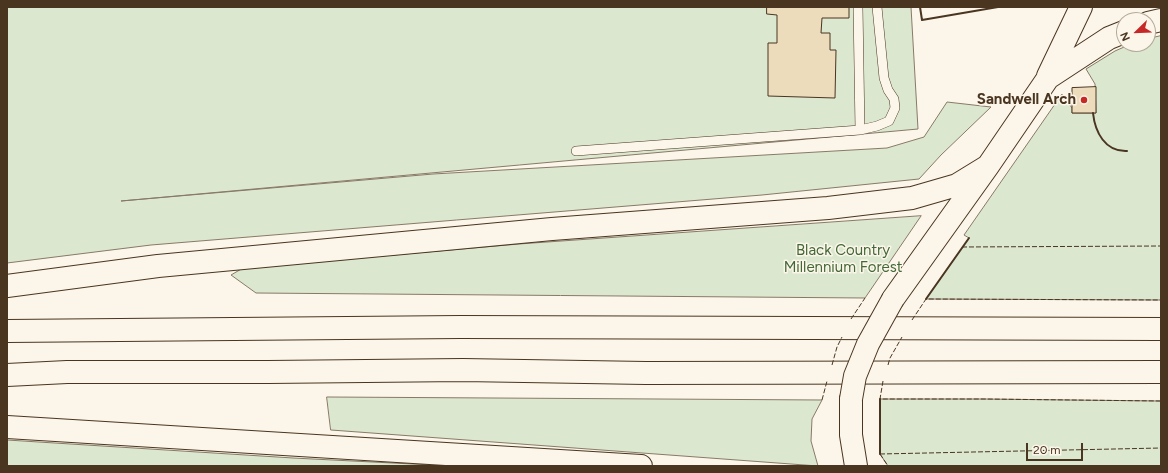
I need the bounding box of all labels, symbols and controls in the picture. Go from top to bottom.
north arrow [1116,12,1156,52]
text: N [1118,30,1133,43]
place label: Sandwell Arch [977,91,1076,109]
marker: Sandwell Arch [1079,95,1089,105]
park label: Black Country Millennium Forest [784,242,902,277]
scale bar [1028,435,1085,461]
text: 20 m [1033,443,1061,457]

